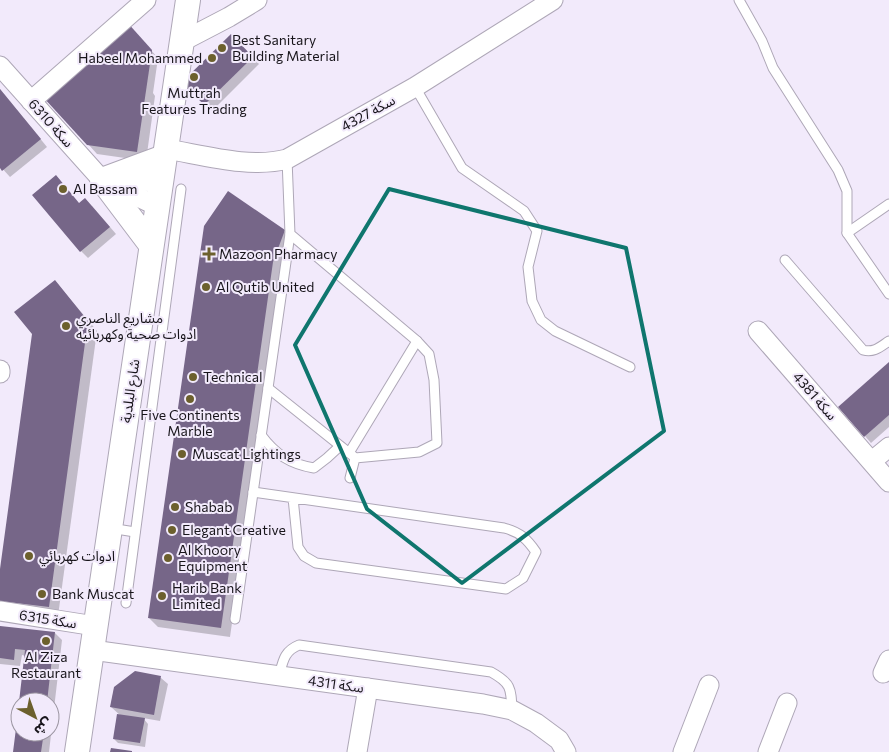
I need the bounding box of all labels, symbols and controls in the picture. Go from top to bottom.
place label: Best Sanitary Building Material [232,31,340,64]
marker: Best Sanitary Building Material [216,42,228,54]
place label: Habeel Mohammed [78,49,202,66]
marker: Habeel Mohammed [206,52,218,64]
marker: Muttrah Features Trading [188,71,200,83]
place label: Muttrah Features Trading [141,84,247,117]
street label: سكة 4327 [338,91,398,134]
street label: سكة 6310 [25,95,77,150]
place label: Al Bassam [73,180,138,197]
marker: Al Bassam [57,183,69,195]
place label: Mazoon Pharmacy [219,245,337,262]
marker: Mazoon Pharmacy [203,248,215,260]
place label: Al Qutib United [216,278,314,295]
marker: Al Qutib United [200,281,212,293]
place label: مشاريع الناصري ادوات صحية وكهربائيه [76,309,196,343]
marker: مشاريع الناصري ادوات صحية وكهربائيه [60,320,72,332]
street label: شارع البلدية [117,358,145,424]
place label: Technical [203,368,263,385]
street label: سكة 4381 [790,368,841,423]
marker: Technical [187,371,199,383]
marker: Five Continents Marble [184,393,196,405]
place label: Five Continents Marble [140,406,240,439]
place label: Muscat Lightings [192,445,301,462]
marker: Muscat Lightings [176,448,188,460]
place label: Shabab [185,498,232,515]
marker: Shabab [169,501,181,513]
place label: Elegant Creative [182,521,286,538]
marker: Elegant Creative [166,524,178,536]
place label: Al Khoory Equipment [178,541,248,574]
place label: ادوات كهربائي [39,547,115,567]
marker: ادوات كهربائي [23,550,35,562]
marker: Al Khoory Equipment [162,552,174,564]
place label: Harib Bank Limited [172,579,242,612]
place label: Bank Muscat [52,585,134,602]
marker: Bank Muscat [36,588,48,600]
marker: Harib Bank Limited [156,590,168,602]
street label: سكة 6315 [18,606,78,631]
marker: Al Ziza Restaurant [40,635,52,647]
place label: Al Ziza Restaurant [11,648,81,681]
street label: سكة 4311 [307,671,365,696]
north arrow [10,692,60,742]
text: ش [31,714,57,740]

